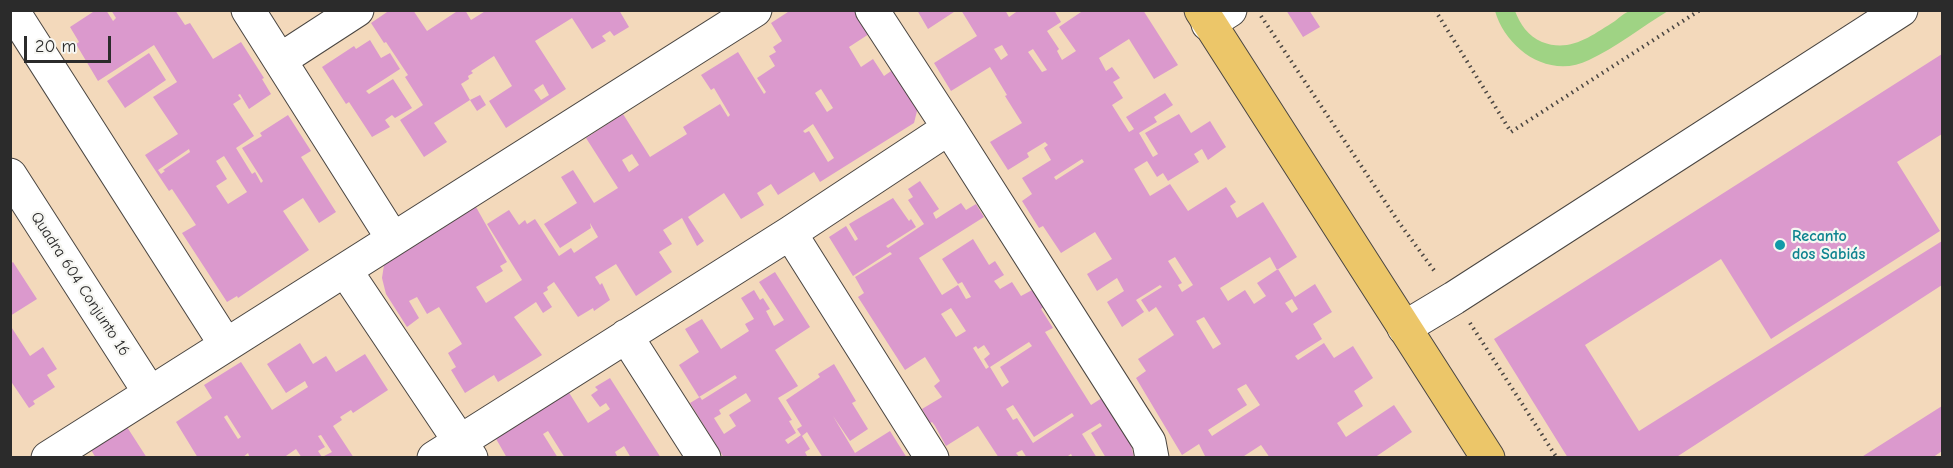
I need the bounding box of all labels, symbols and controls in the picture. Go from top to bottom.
scale bar [27,24,114,62]
text: 20 m [35,36,76,57]
street label: Quadra 604 Conjunto 16 [26,208,134,360]
place label: Recanto dos Sabiás [1792,226,1865,264]
marker: Recanto dos Sabiás [1773,238,1787,252]

